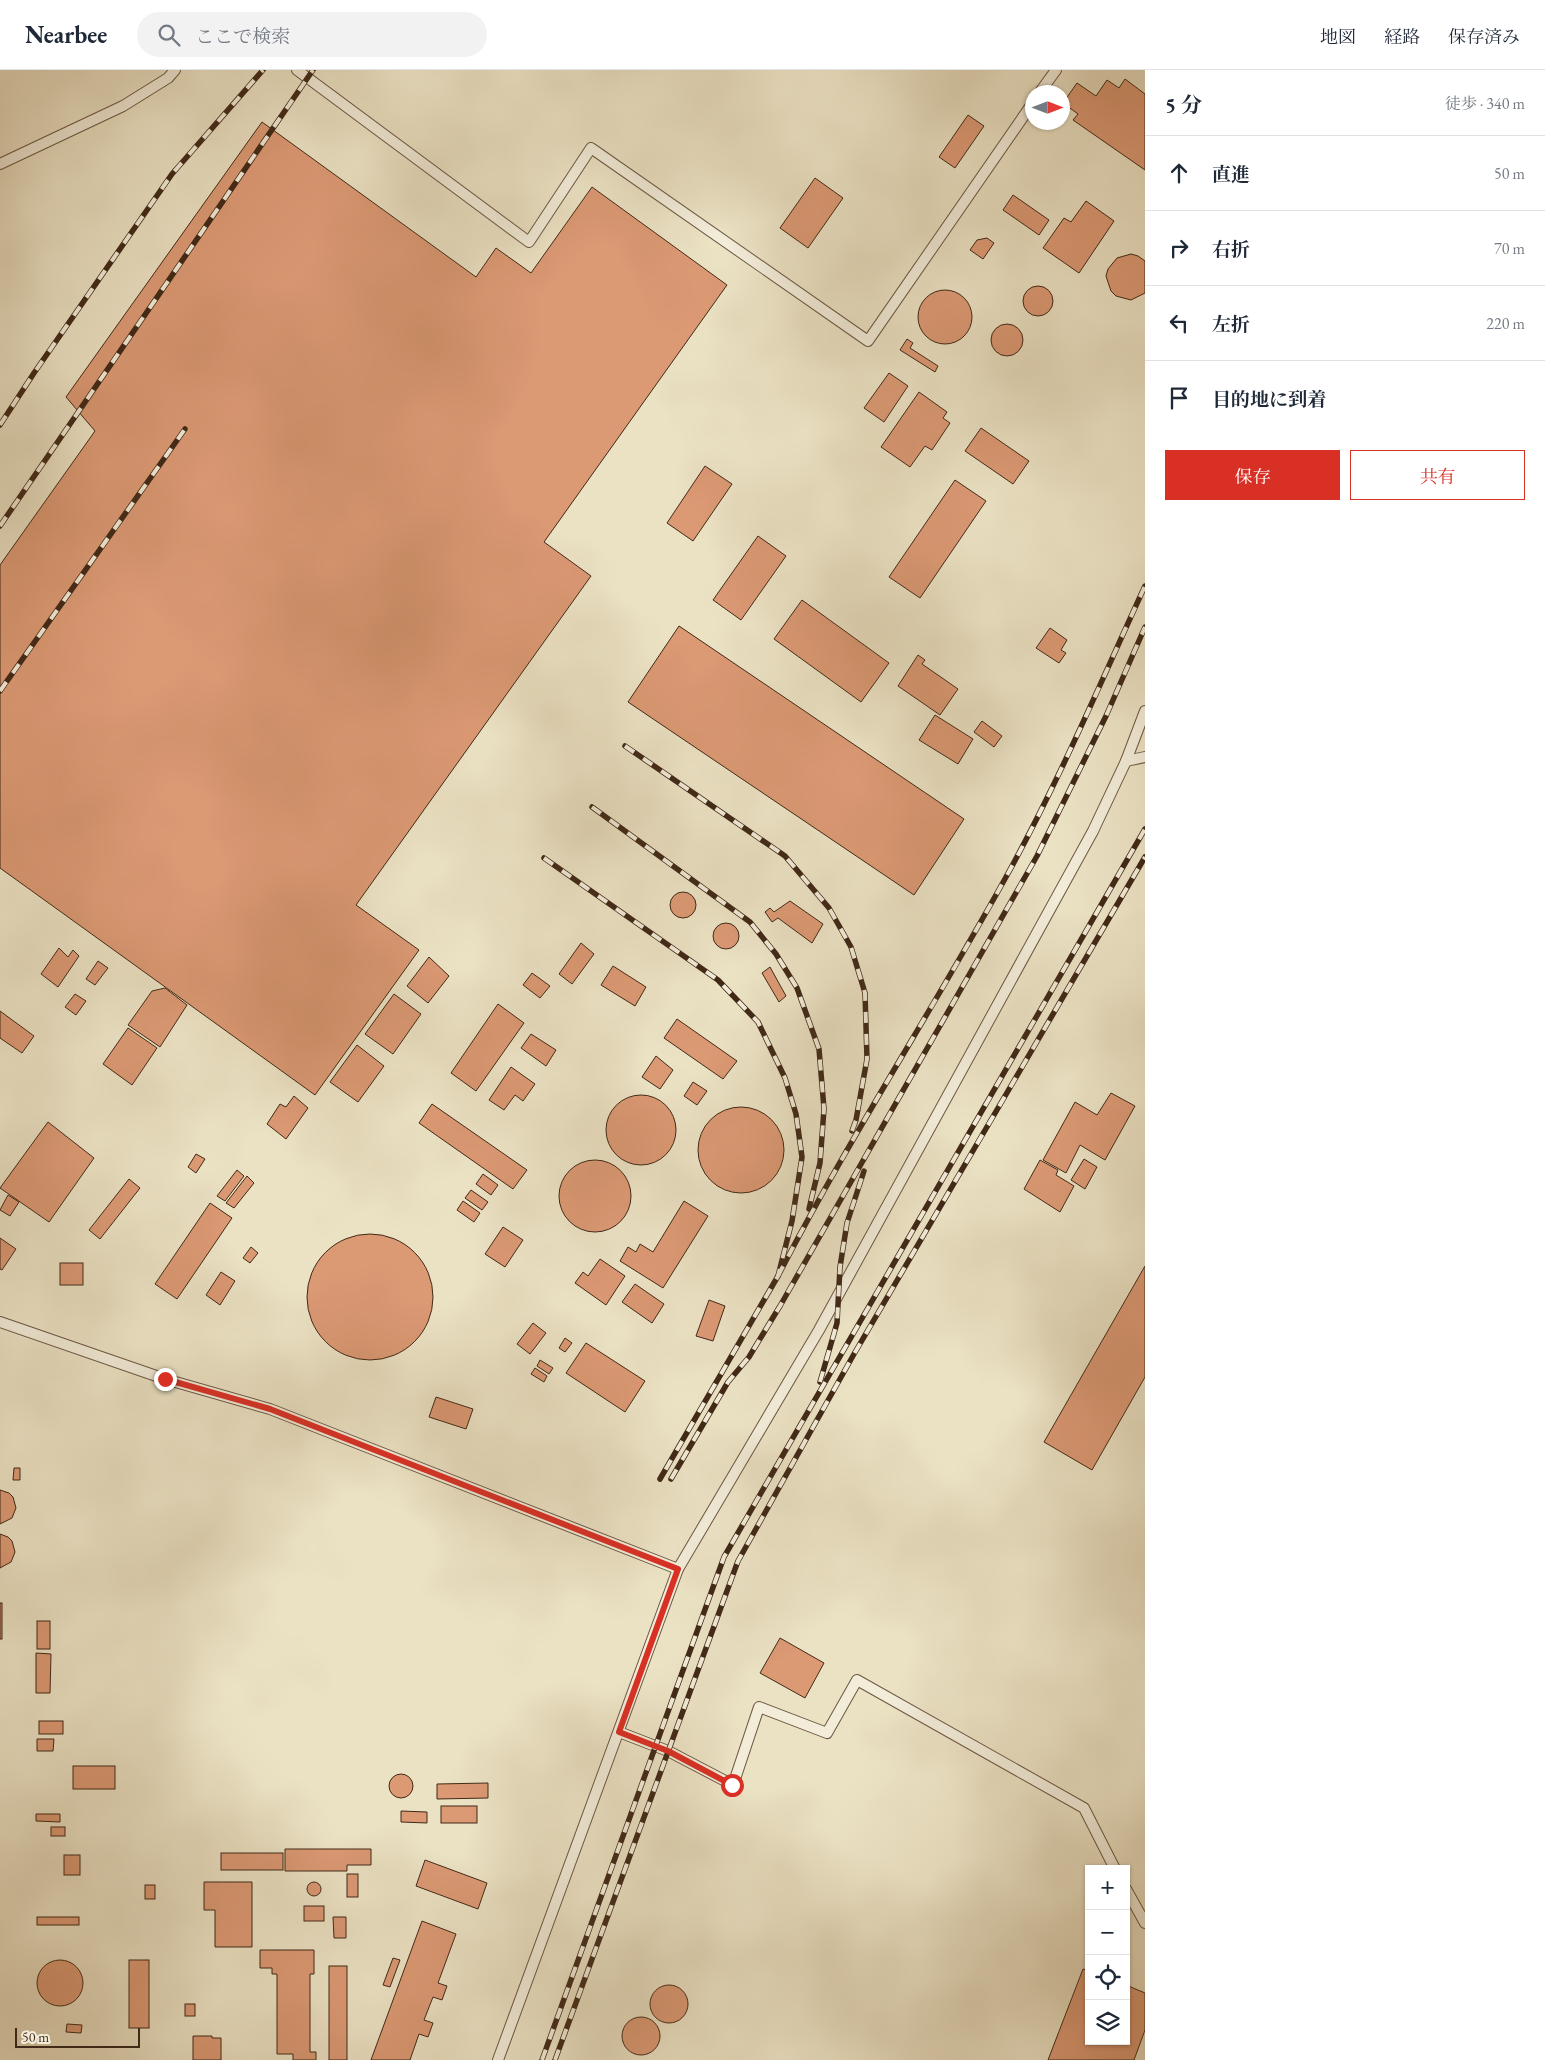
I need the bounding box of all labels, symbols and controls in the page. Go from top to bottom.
search box [137,12,487,57]
text: Nearbee [25,19,107,50]
icon: search [155,21,183,49]
text: ここで検索 [195,24,290,49]
text: 地図 [1320,25,1356,48]
text: 経路 [1384,25,1420,48]
text: 保存済み [1448,25,1520,48]
north arrow [1025,85,1070,130]
text: 5 分 [1165,91,1202,118]
text: 徒歩 · 340 m [1445,93,1525,114]
icon: ahead [1165,159,1193,187]
text: 直進 [1212,162,1250,187]
text: 50 m [1494,163,1525,184]
icon: right [1165,234,1193,262]
text: 右折 [1212,237,1250,262]
text: 70 m [1494,238,1525,259]
icon: left [1165,309,1193,337]
text: 左折 [1212,312,1250,337]
text: 220 m [1486,313,1525,334]
icon: arrive [1165,384,1193,412]
text: 目的地に到着 [1212,387,1326,412]
button: 保存 [1165,450,1340,500]
button: 共有 [1350,450,1525,500]
route end [154,1368,177,1391]
route start [721,1774,744,1797]
map controls [1085,1865,1130,2045]
button: + [1085,1865,1130,1910]
button: − [1085,1910,1130,1955]
button: locate [1085,1955,1130,2000]
button: layers [1085,2000,1130,2045]
scale bar [15,2025,140,2048]
text: 50 m [22,2028,49,2046]

